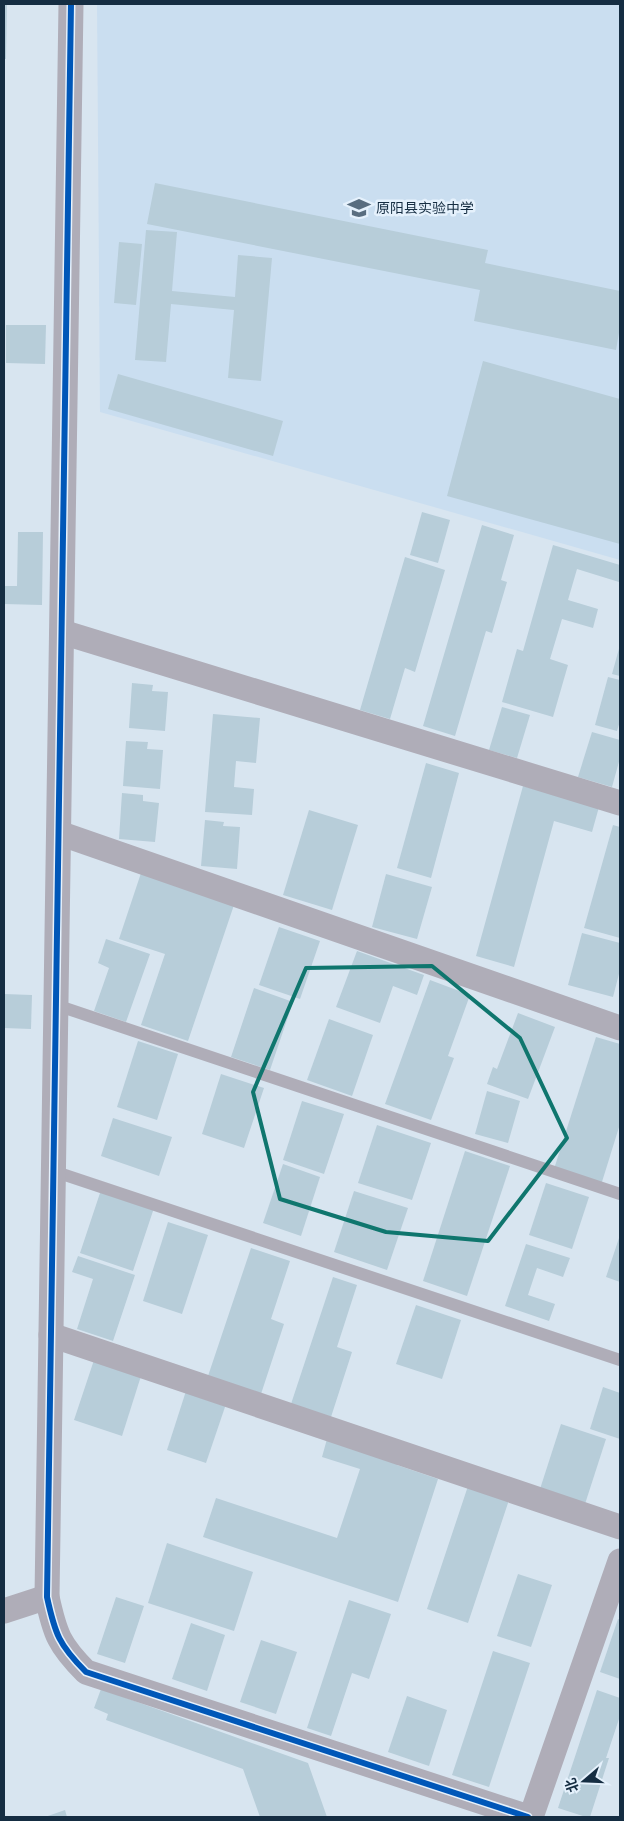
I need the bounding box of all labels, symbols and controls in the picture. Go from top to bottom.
school or university icon: 原阳县实验中学 [346,195,372,221]
place label: 原阳县实验中学 [376,200,474,217]
north arrow [559,1756,609,1806]
text: 北 [562,1776,582,1794]

